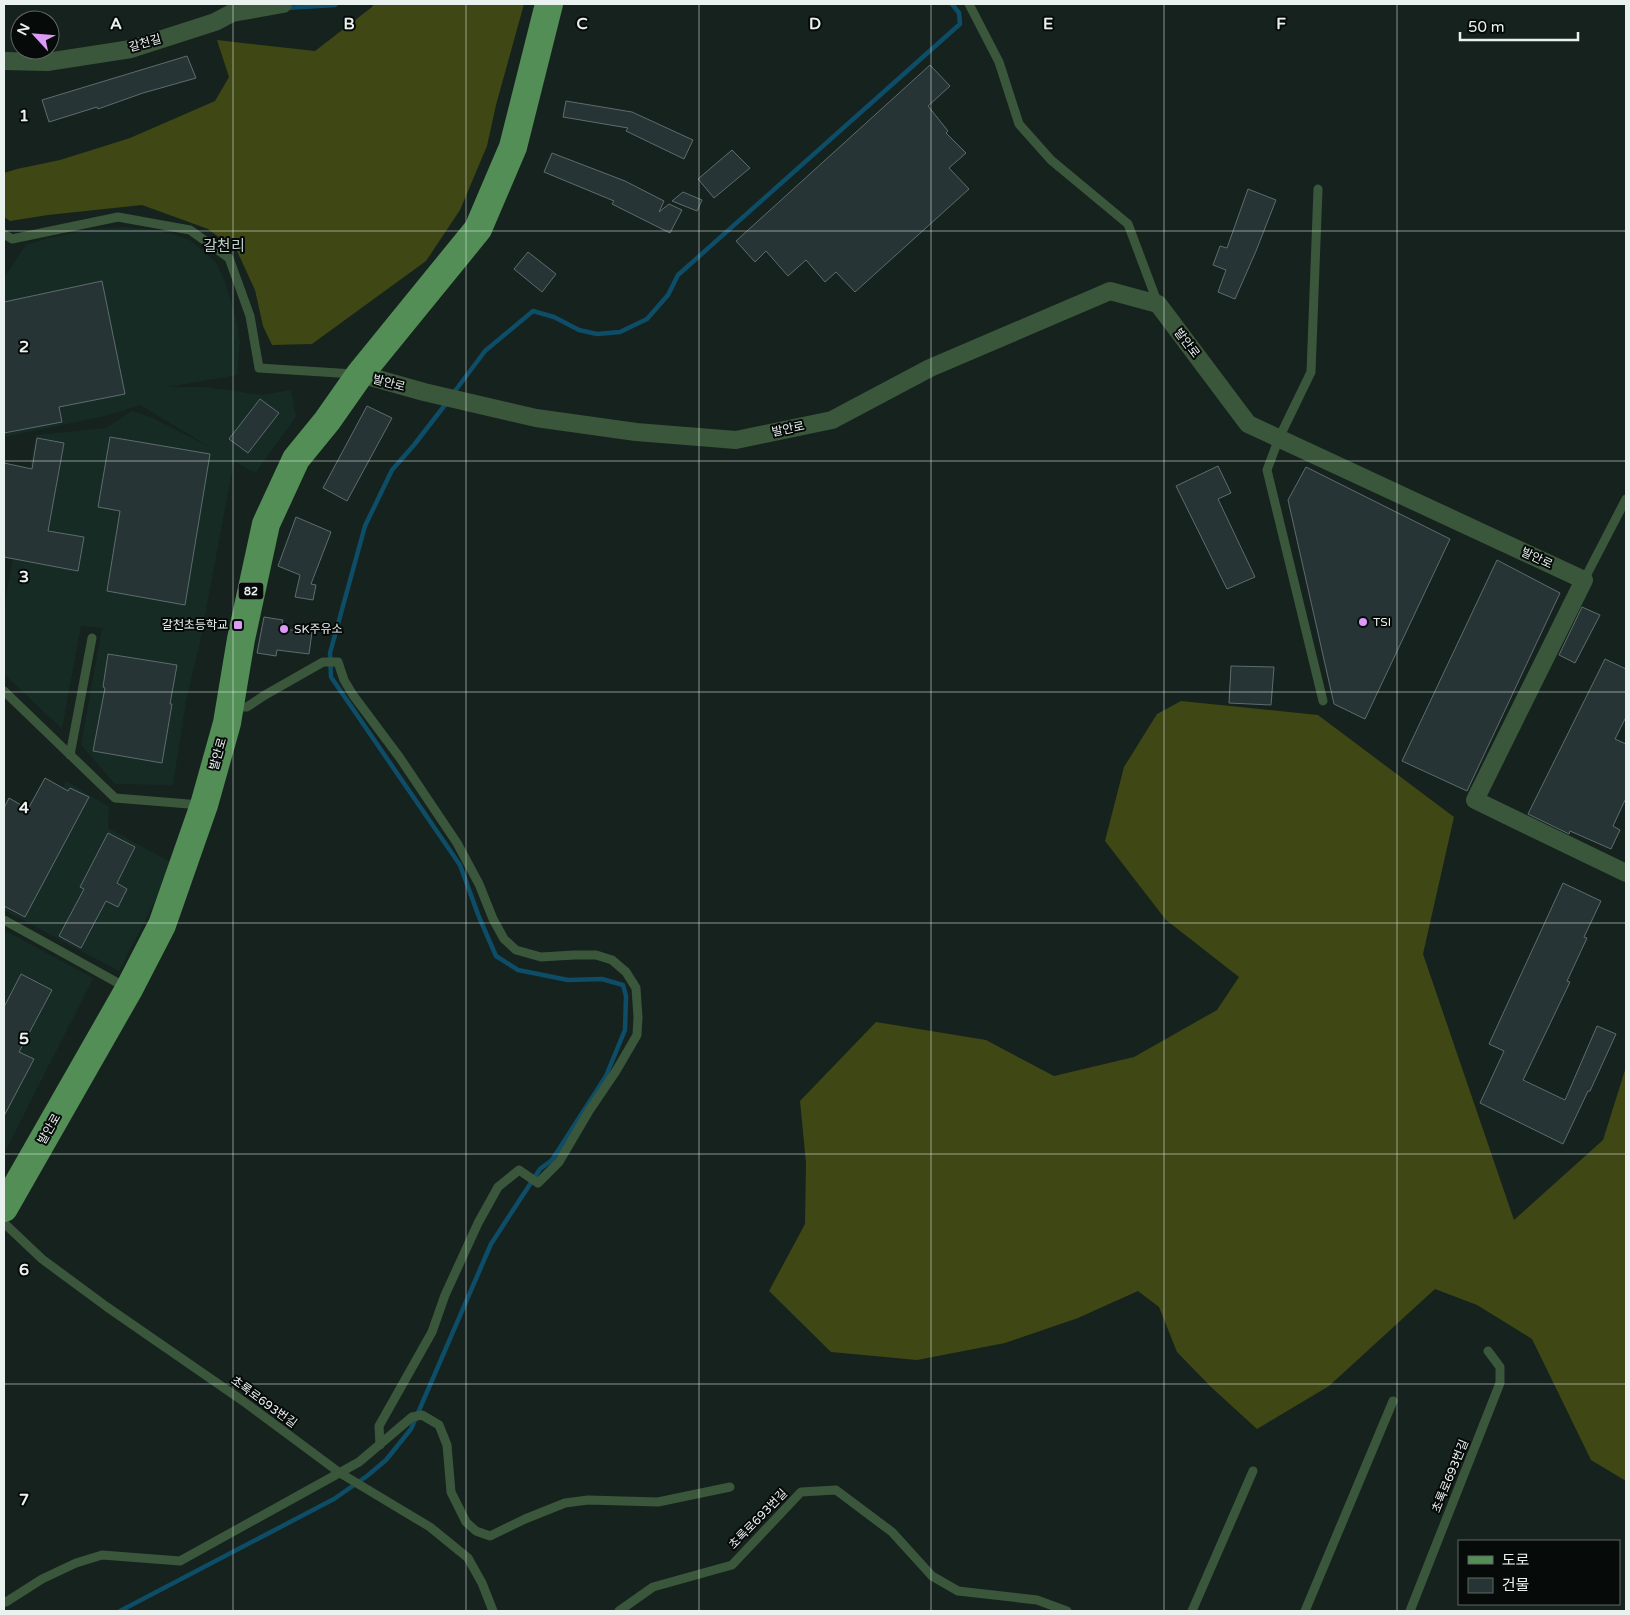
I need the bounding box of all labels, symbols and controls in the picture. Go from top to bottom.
north arrow [10,10,60,60]
scale bar [1460,10,1578,42]
text: A [110,14,122,34]
text: B [343,14,355,34]
text: C [576,14,588,34]
text: D [809,14,821,34]
text: E [1043,14,1053,34]
text: F [1276,14,1286,34]
text: 50 m [1468,18,1505,36]
text: N [14,21,34,38]
street label: 갈천길 [127,32,163,54]
text: 1 [19,106,29,126]
district label: 갈천리 [203,237,245,255]
street label: 발안로 [1171,326,1203,360]
text: 2 [19,337,29,357]
street label: 발안로 [371,372,407,394]
street label: 발안로 [770,419,806,439]
street label: 발안로 [1519,545,1555,571]
text: 3 [19,567,29,587]
road number: 82 [238,582,264,600]
place label: TSI [1373,615,1391,629]
marker: TSI [1357,616,1369,628]
place label: 갈천초등학교 [162,618,228,632]
marker: 갈천초등학교 [232,619,244,631]
place label: SK주유소 [294,622,343,636]
marker: SK주유소 [278,623,290,635]
street label: 발안로 [207,736,229,772]
text: 4 [19,798,29,818]
text: 5 [19,1029,29,1049]
street label: 발안로 [35,1111,63,1147]
text: 6 [19,1260,29,1280]
street label: 초록로693번길 [228,1373,300,1431]
street label: 초록로693번길 [1429,1437,1471,1515]
street label: 초록로693번길 [726,1486,790,1552]
text: 7 [19,1490,29,1510]
legend [1458,1540,1620,1605]
text: 도로 [1502,1551,1530,1569]
text: 건물 [1502,1576,1530,1594]

